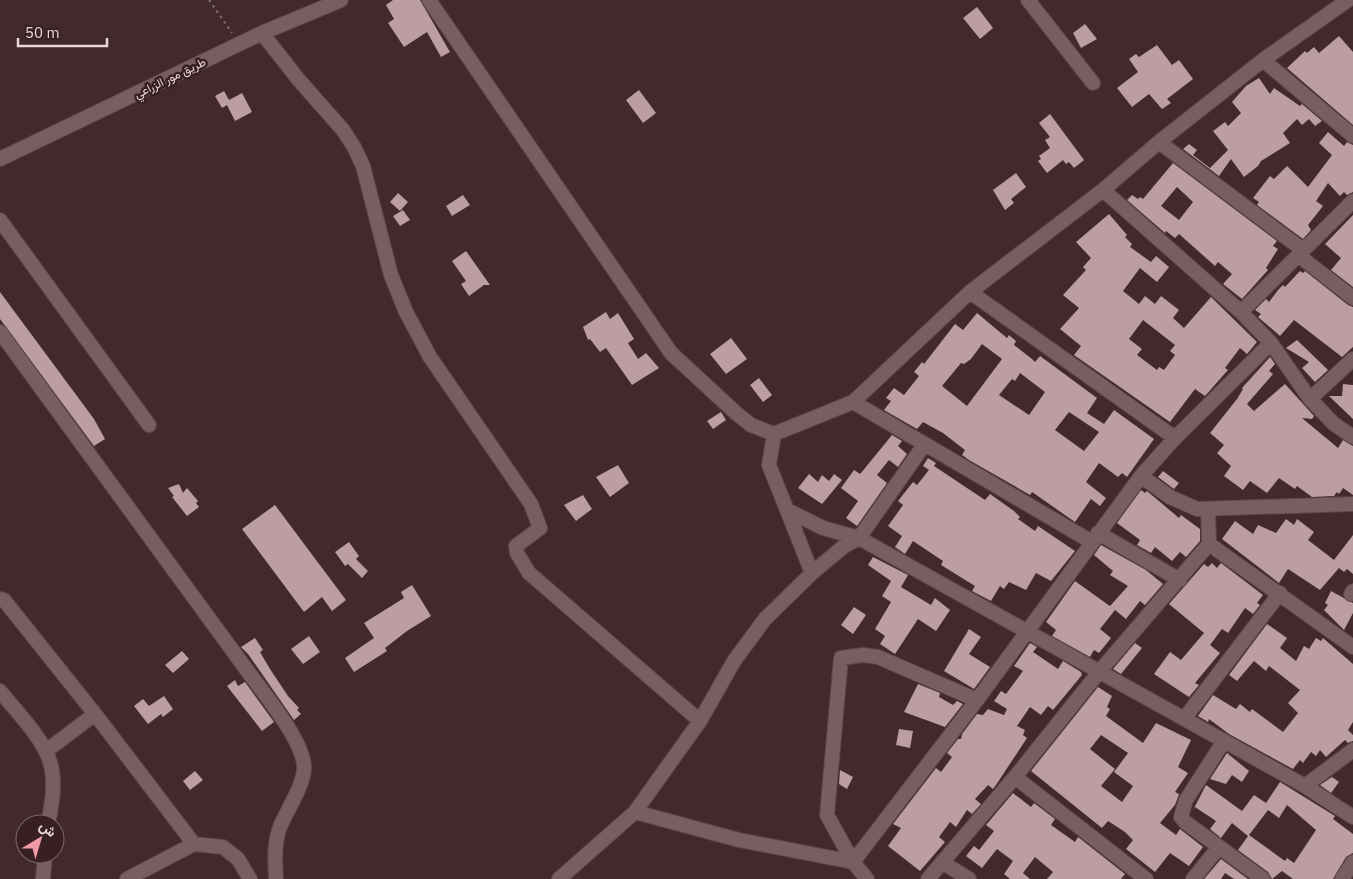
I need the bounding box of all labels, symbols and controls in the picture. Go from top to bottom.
scale bar [18,15,106,47]
text: 50 m [25,23,60,42]
street label: طريق مور الزراعي [132,54,209,104]
north arrow [15,814,65,864]
text: ش [36,816,60,841]

